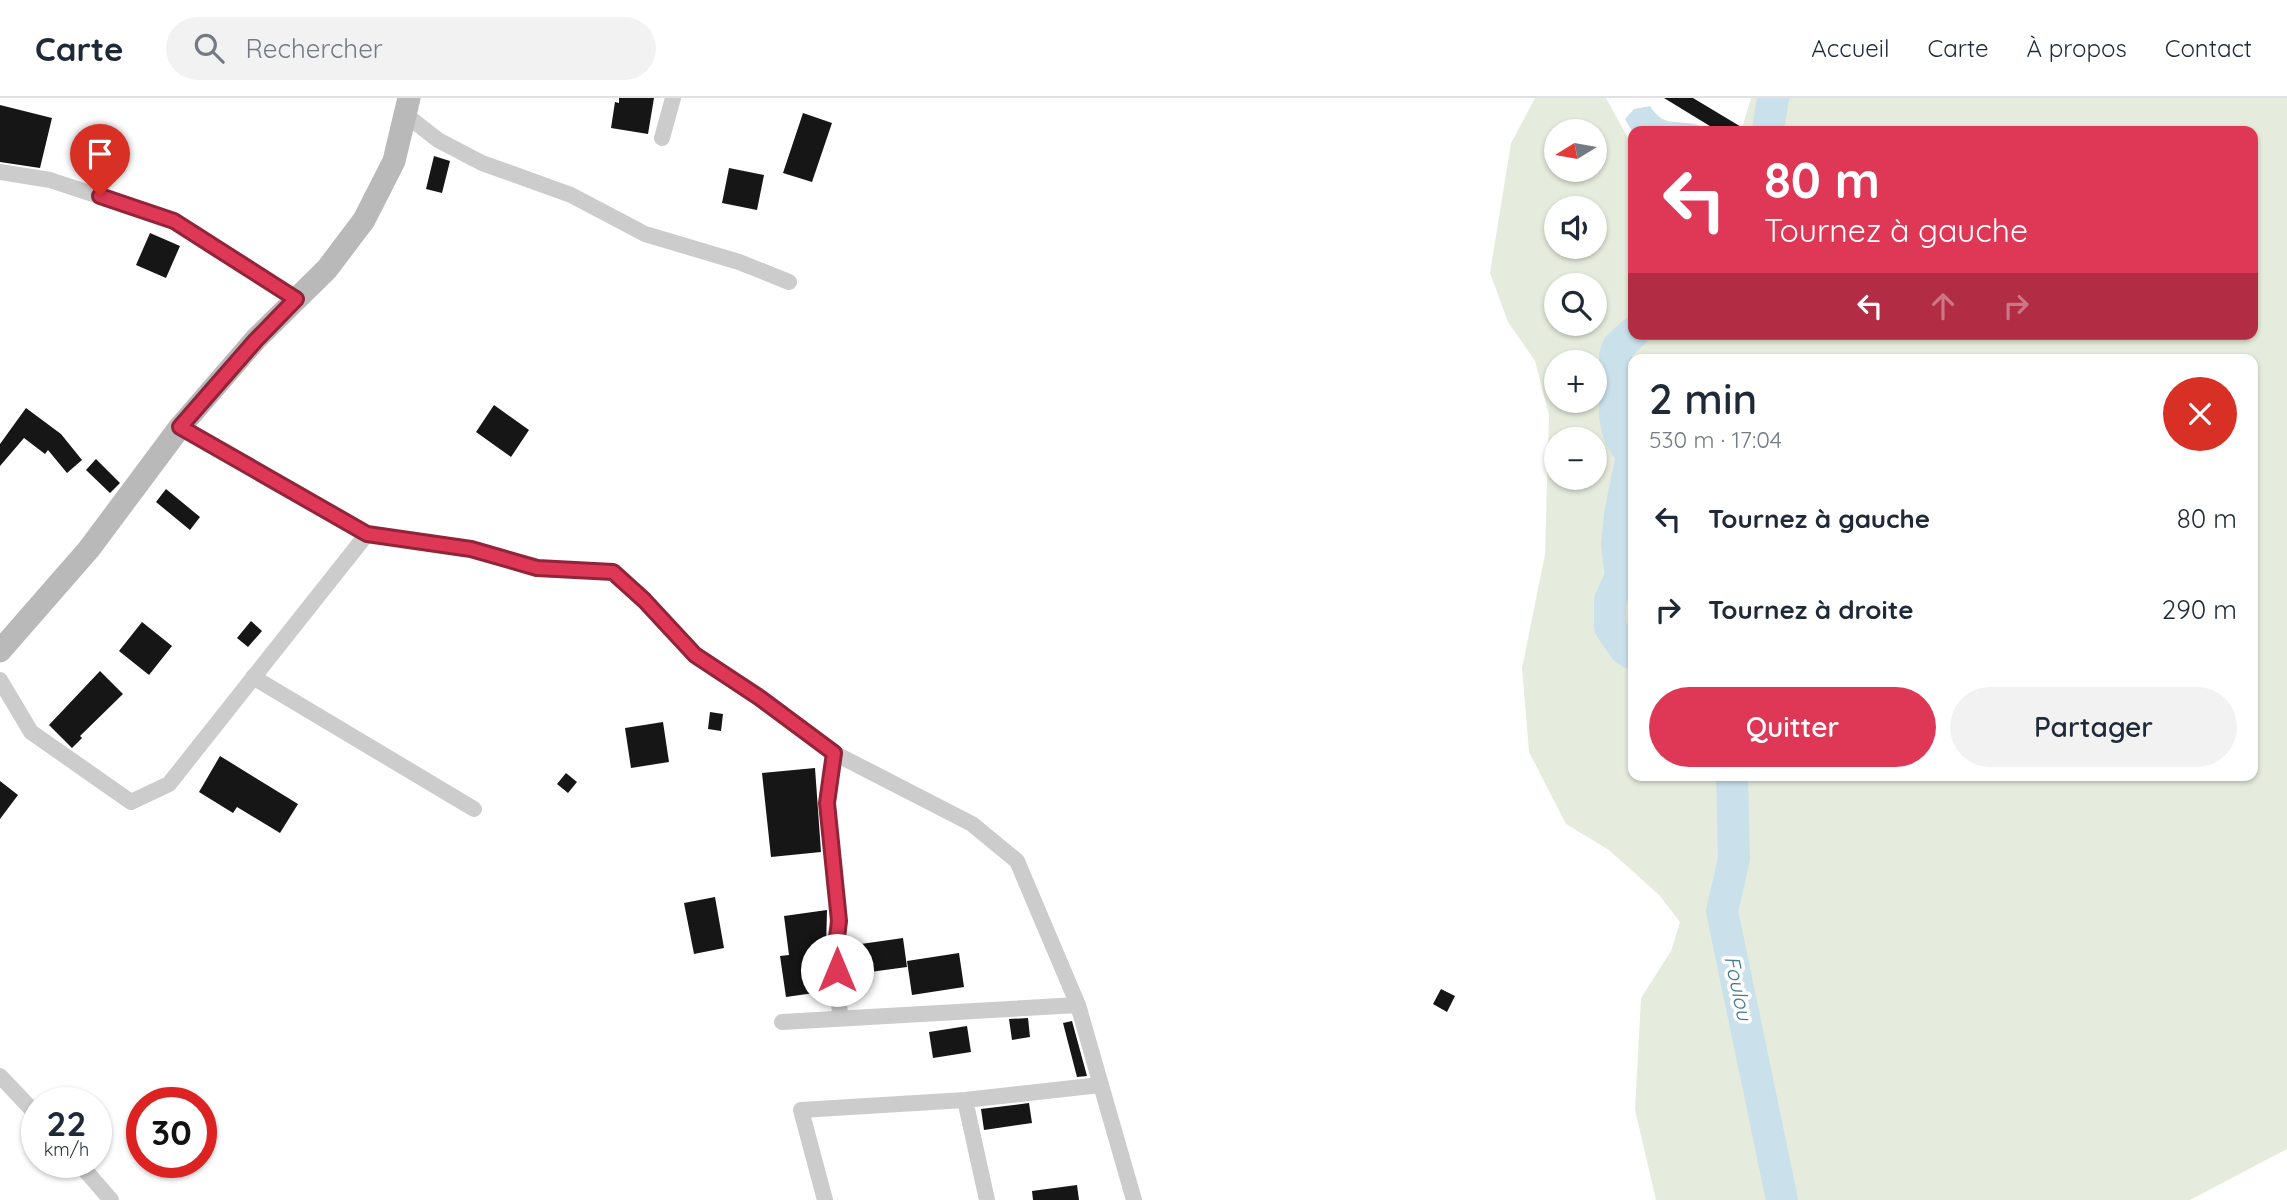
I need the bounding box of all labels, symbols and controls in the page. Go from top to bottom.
search box [166,17,656,80]
text: Carte [35,28,124,69]
icon: search [190,29,228,67]
text: Rechercher [246,32,383,65]
text: Accueil [1811,33,1890,63]
text: Carte [1928,33,1989,63]
text: À propos [2027,33,2127,63]
text: Contact [2165,33,2252,63]
north arrow [1544,119,1606,182]
map controls [1544,119,1607,490]
pin [70,124,130,196]
icon: arrive [81,135,119,173]
text: 80 m [1764,149,1880,210]
icon: left [1649,154,1740,245]
button: sound [1544,196,1607,259]
text: Tournez à gauche [1764,210,2028,250]
button: search [1544,273,1607,336]
icon: left [1851,287,1889,325]
icon: ahead [1924,287,1962,325]
icon: right [1997,287,2035,325]
button: + [1544,350,1607,413]
text: 2 min [1649,372,1757,425]
button: close [2163,377,2237,451]
text: 530 m · 17:04 [1649,425,1782,454]
button: − [1544,427,1607,490]
icon: left [1649,500,1687,538]
text: Tournez à gauche [1708,502,1930,535]
text: 80 m [2177,502,2237,535]
icon: right [1649,591,1687,629]
text: Tournez à droite [1708,593,1913,626]
text: 290 m [2162,593,2237,626]
button: Quitter [1649,687,1936,767]
button: Partager [1950,687,2237,767]
position arrow [800,933,874,1007]
water label: Foulou [1719,953,1759,1024]
speed limit sign: 30 [126,1087,217,1178]
text: 22 [47,1101,86,1145]
text: km/h [44,1138,89,1161]

